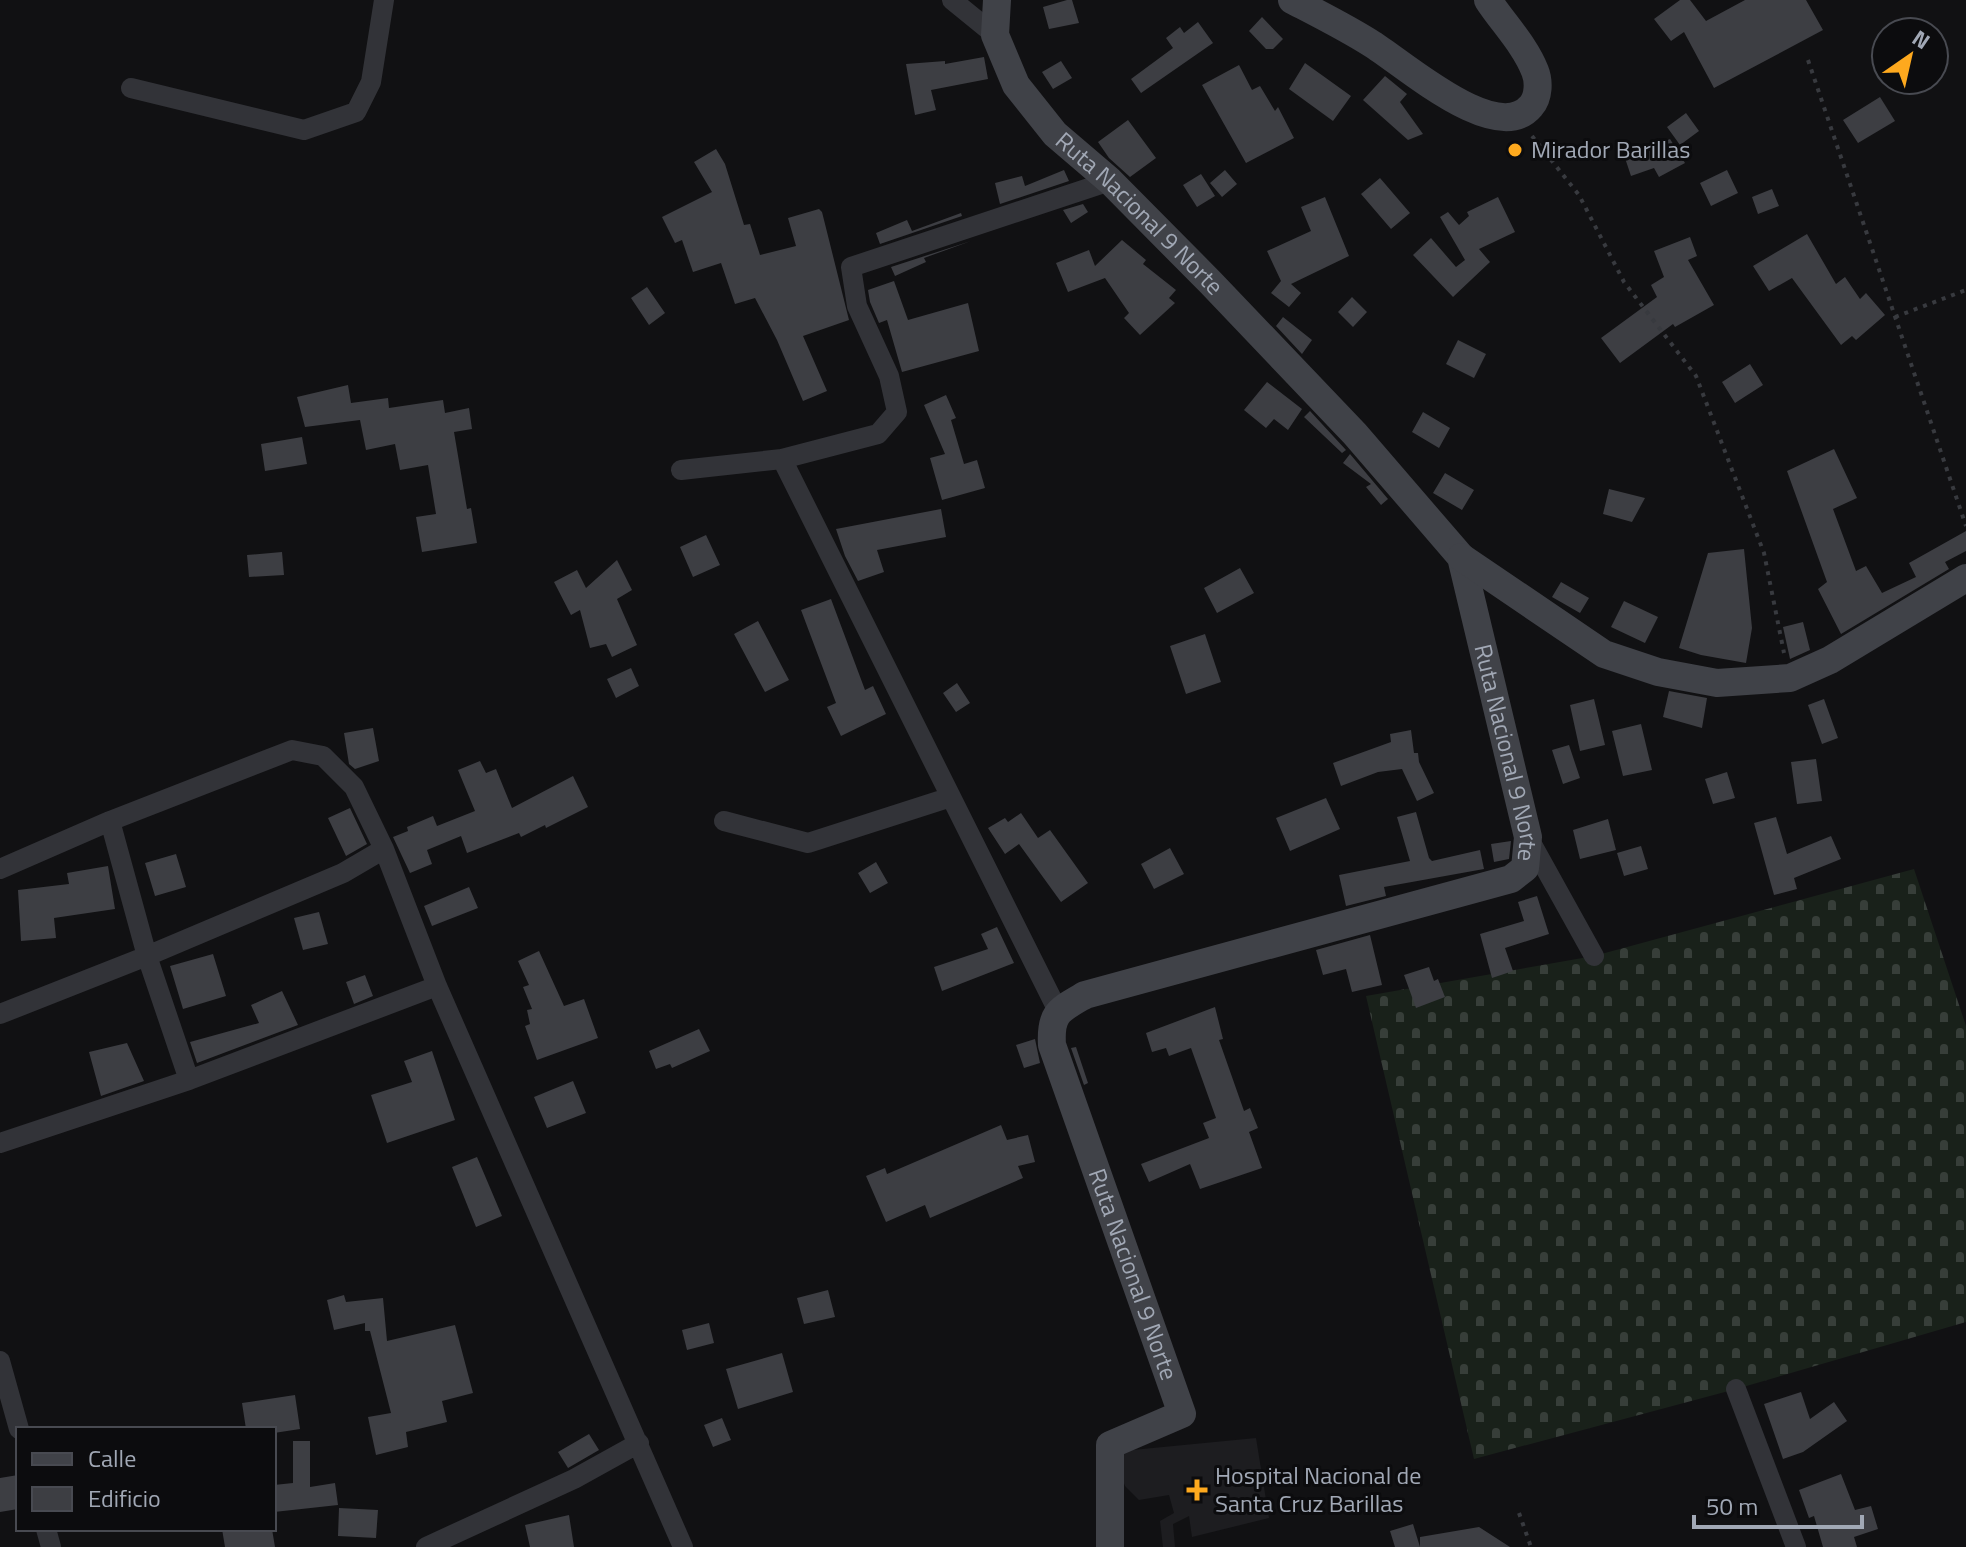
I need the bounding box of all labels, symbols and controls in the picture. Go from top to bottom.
north arrow [1870,16,1950,96]
text: N [1905,21,1937,58]
street label: Ruta Nacional 9 Norte [1048,123,1232,303]
place label: Mirador Barillas [1531,131,1690,167]
marker: Mirador Barillas [1506,141,1524,159]
street label: Ruta Nacional 9 Norte [1465,640,1547,863]
street label: Ruta Nacional 9 Norte [1080,1163,1188,1385]
legend [16,1427,276,1531]
text: Calle [88,1440,136,1476]
place label: Hospital Nacional de Santa Cruz Barillas [1215,1457,1421,1521]
marker: Hospital Nacional de Santa Cruz Barillas [1186,1479,1208,1501]
scale bar [1694,1479,1862,1529]
text: Edificio [88,1480,161,1516]
text: 50 m [1706,1488,1758,1524]

